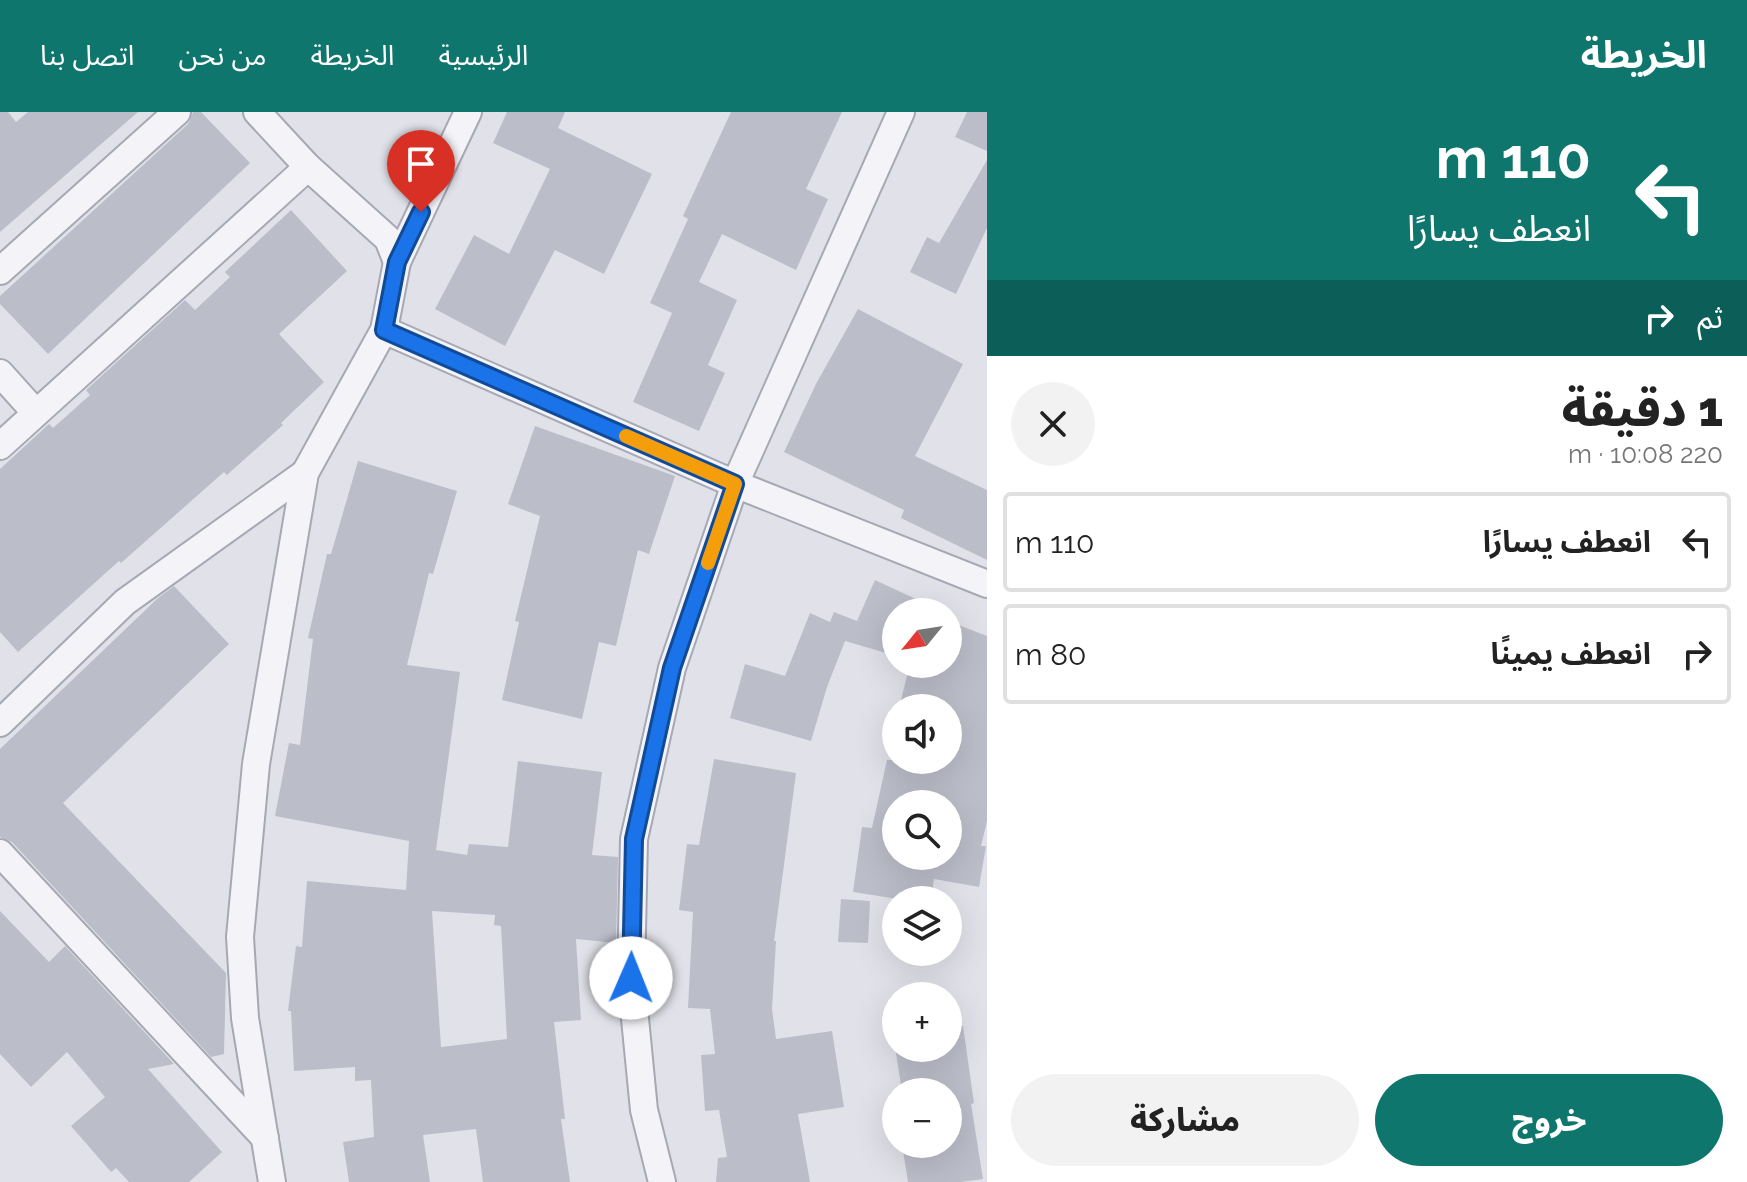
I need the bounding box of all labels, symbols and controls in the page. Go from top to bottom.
text: الخريطة [1581,32,1707,77]
text: اتصل بنا [40,39,134,72]
text: من نحن [178,39,267,72]
text: الخريطة [311,39,394,72]
text: الرئيسية [438,39,529,72]
text: 110 m [1436,125,1591,191]
pin [387,130,455,212]
icon: arrive [399,142,443,186]
icon: left [1619,144,1723,248]
text: انعطف يسارًا [1407,207,1591,249]
icon: right [1637,296,1681,340]
text: ثم [1697,300,1723,335]
text: 1 دقيقة [1562,381,1723,437]
button: close [1011,382,1095,466]
text: 220 m · 10:08 [1568,439,1723,469]
icon: left [1675,520,1719,564]
text: انعطف يسارًا [1483,524,1651,559]
text: 110 m [1015,525,1094,560]
north arrow [882,598,962,678]
map controls [882,598,962,1158]
icon: right [1675,632,1719,676]
text: انعطف يمينًا [1490,636,1651,671]
text: 80 m [1015,637,1086,672]
button: sound [882,694,962,774]
button: search [882,790,962,870]
button: layers [882,886,962,966]
position arrow [589,936,673,1020]
button: + [882,982,962,1062]
button: مشاركة [1011,1074,1359,1166]
button: خروج [1375,1074,1723,1166]
button: − [882,1078,962,1158]

